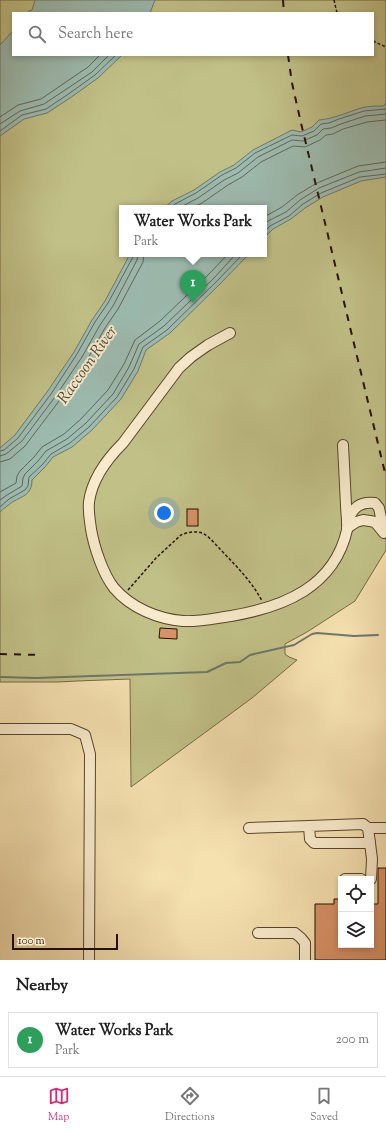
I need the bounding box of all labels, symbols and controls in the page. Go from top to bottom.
search box [12,12,374,56]
icon: search [26,23,48,45]
text: Search here [58,24,133,45]
popup [119,205,267,257]
text: Water Works Park [134,212,252,233]
text: Park [134,233,159,251]
pin: 1 [180,270,206,303]
water label: Raccoon River [53,321,124,409]
your location [154,503,174,523]
map controls [338,876,374,948]
button: locate [338,876,374,912]
button: layers [338,912,374,948]
scale bar [12,932,118,951]
text: 100 m [18,933,45,949]
text: Nearby [16,974,68,998]
text: Water Works Park [55,1021,173,1042]
text: 1 [28,1031,32,1049]
text: 200 m [336,1031,369,1049]
text: Park [55,1042,80,1060]
tab: Map [48,1085,70,1125]
tab: Directions [165,1085,215,1125]
tab: Saved [310,1085,338,1125]

